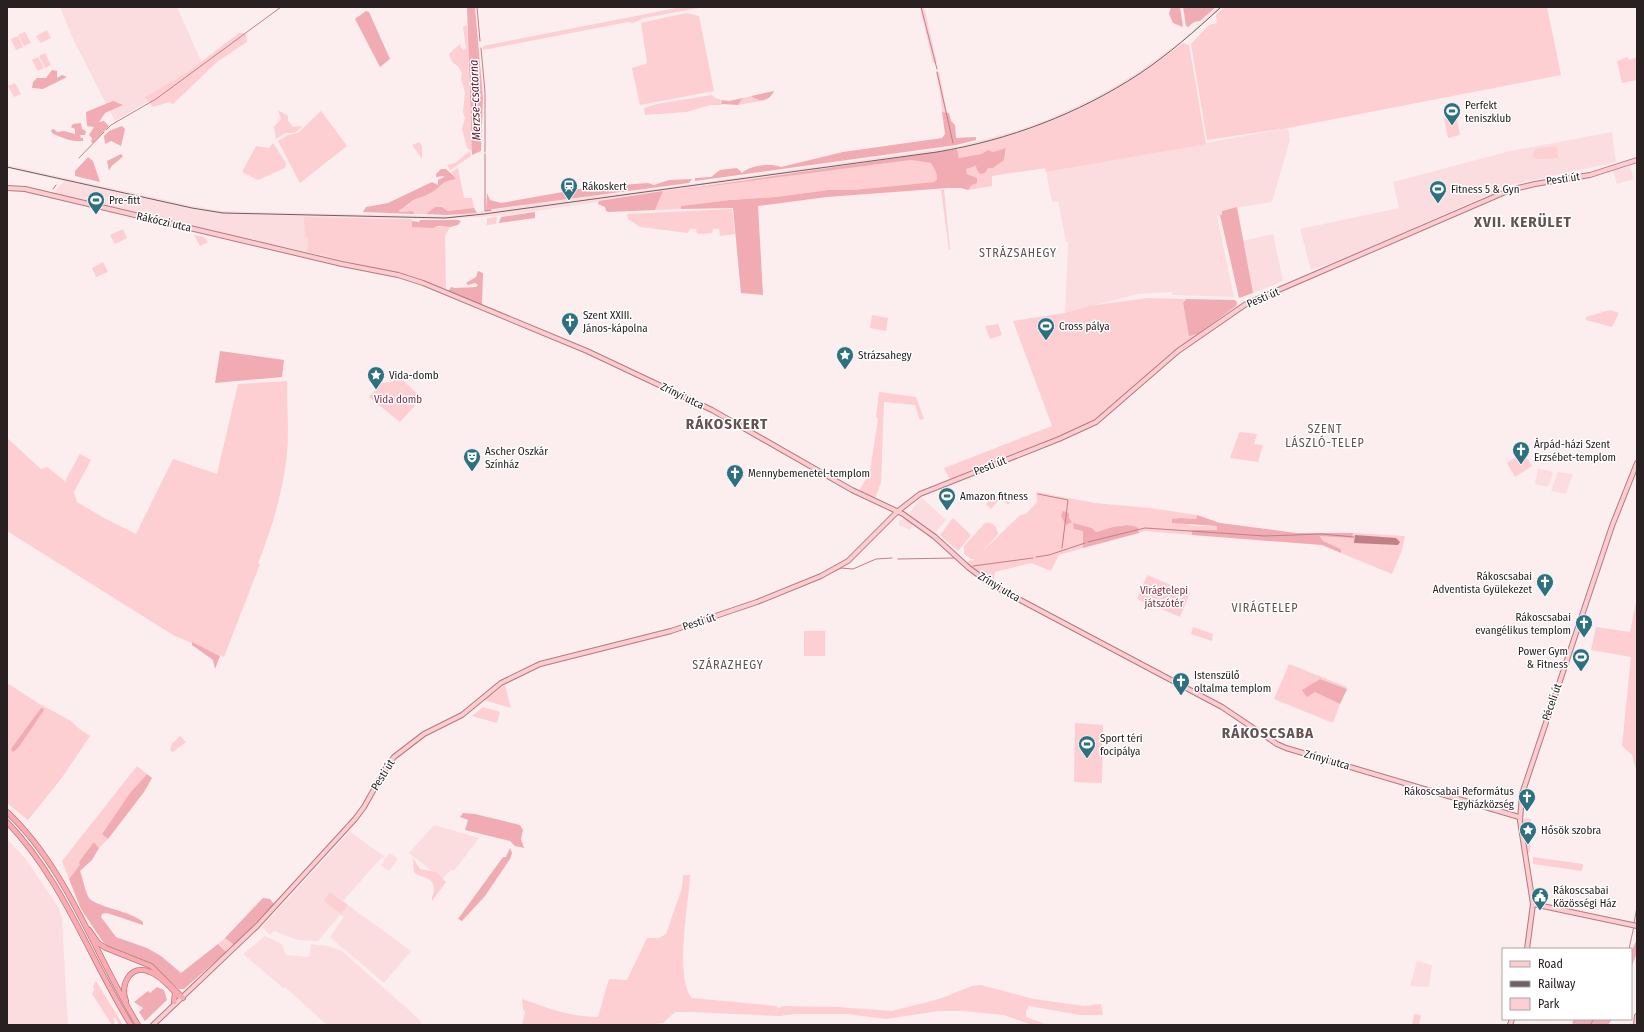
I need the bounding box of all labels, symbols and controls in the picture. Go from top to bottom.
water label: Merzse-csatorna [467,59,483,141]
place label: Perfekt teniszklub [1465,99,1511,125]
sports icon: Perfekt teniszklub [1442,101,1462,126]
street label: Pesti út [1545,170,1581,188]
station icon: Rákoskert [559,176,579,201]
sports icon: Fitness 5 & Gyn [1428,179,1448,204]
place label: Rákoskert [582,180,627,193]
place label: Fitness 5 & Gyn [1451,183,1519,196]
sports icon: Pre-fitt [86,190,106,215]
place label: Pre-fitt [109,194,141,207]
street label: Rákóczi utca [135,209,193,235]
district label: XVII. KERÜLET [1473,213,1572,231]
district label: STRÁZSAHEGY [979,245,1057,260]
street label: Pesti út [1245,285,1281,311]
place label: Szent XXIII. János-kápolna [583,309,648,335]
church icon: Szent XXIII. János-kápolna [560,311,580,336]
sports icon: Cross pálya [1036,316,1056,341]
place label: Cross pálya [1059,320,1110,333]
place icon: Strázsahegy [835,345,855,370]
place label: Strázsahegy [858,349,912,362]
place icon: Vida-domb [366,365,386,390]
place label: Vida-domb [389,369,439,382]
street label: Zrínyi utca [658,380,706,412]
park label: Vida domb [374,393,422,406]
district label: RÁKOSKERT [686,415,768,433]
district label: SZENT LÁSZLÓ-TELEP [1285,422,1365,450]
place label: Árpád-házi Szent Erzsébet-templom [1534,437,1616,464]
church icon: Árpád-házi Szent Erzsébet-templom [1511,440,1531,465]
place label: Ascher Oszkár Színház [485,445,548,471]
theatre icon: Ascher Oszkár Színház [462,447,482,472]
street label: Pesti út [972,454,1009,478]
church icon: Mennybemenetel-templom [725,463,745,488]
place label: Mennybemenetel-templom [748,467,870,480]
sports icon: Amazon fitness [937,486,957,511]
place label: Amazon fitness [960,490,1028,503]
street label: Zrínyi utca [976,569,1022,605]
place label: Rákoscsabai Adventista Gyülekezet [1433,570,1532,596]
church icon: Rákoscsabai Adventista Gyülekezet [1535,572,1555,597]
park label: Virágtelepi játszótér [1140,584,1188,610]
district label: VIRÁGTELEP [1231,600,1299,615]
street label: Pesti út [681,610,717,633]
place label: Rákoscsabai evangélikus templom [1475,611,1571,637]
church icon: Rákoscsabai evangélikus templom [1574,613,1594,638]
place label: Power Gym & Fitness [1518,645,1568,671]
sports icon: Power Gym & Fitness [1571,647,1591,672]
district label: SZÁRAZHEGY [692,657,764,672]
place label: Istenszülő oltalma templom [1194,669,1271,695]
church icon: Istenszülő oltalma templom [1171,671,1191,696]
street label: Péceli út [1540,681,1565,722]
district label: RÁKOSCSABA [1222,724,1314,742]
place label: Sport téri focipálya [1100,732,1143,758]
sports icon: Sport téri focipálya [1077,734,1097,759]
street label: Zrínyi utca [1303,747,1351,773]
street label: Pesti út [369,757,398,793]
place label: Rákoscsabai Református Egyházközség [1404,785,1515,811]
church icon: Rákoscsabai Református Egyházközség [1517,787,1537,812]
place icon: Hősök szobra [1518,820,1538,845]
place label: Hősök szobra [1541,824,1601,837]
place label: Rákoscsabai Közösségi Ház [1553,884,1617,910]
public building icon: Rákoscsabai Közösségi Ház [1530,886,1550,911]
legend [1502,948,1632,1020]
text: Road [1538,957,1563,971]
text: Railway [1538,977,1576,991]
text: Park [1538,997,1560,1011]

